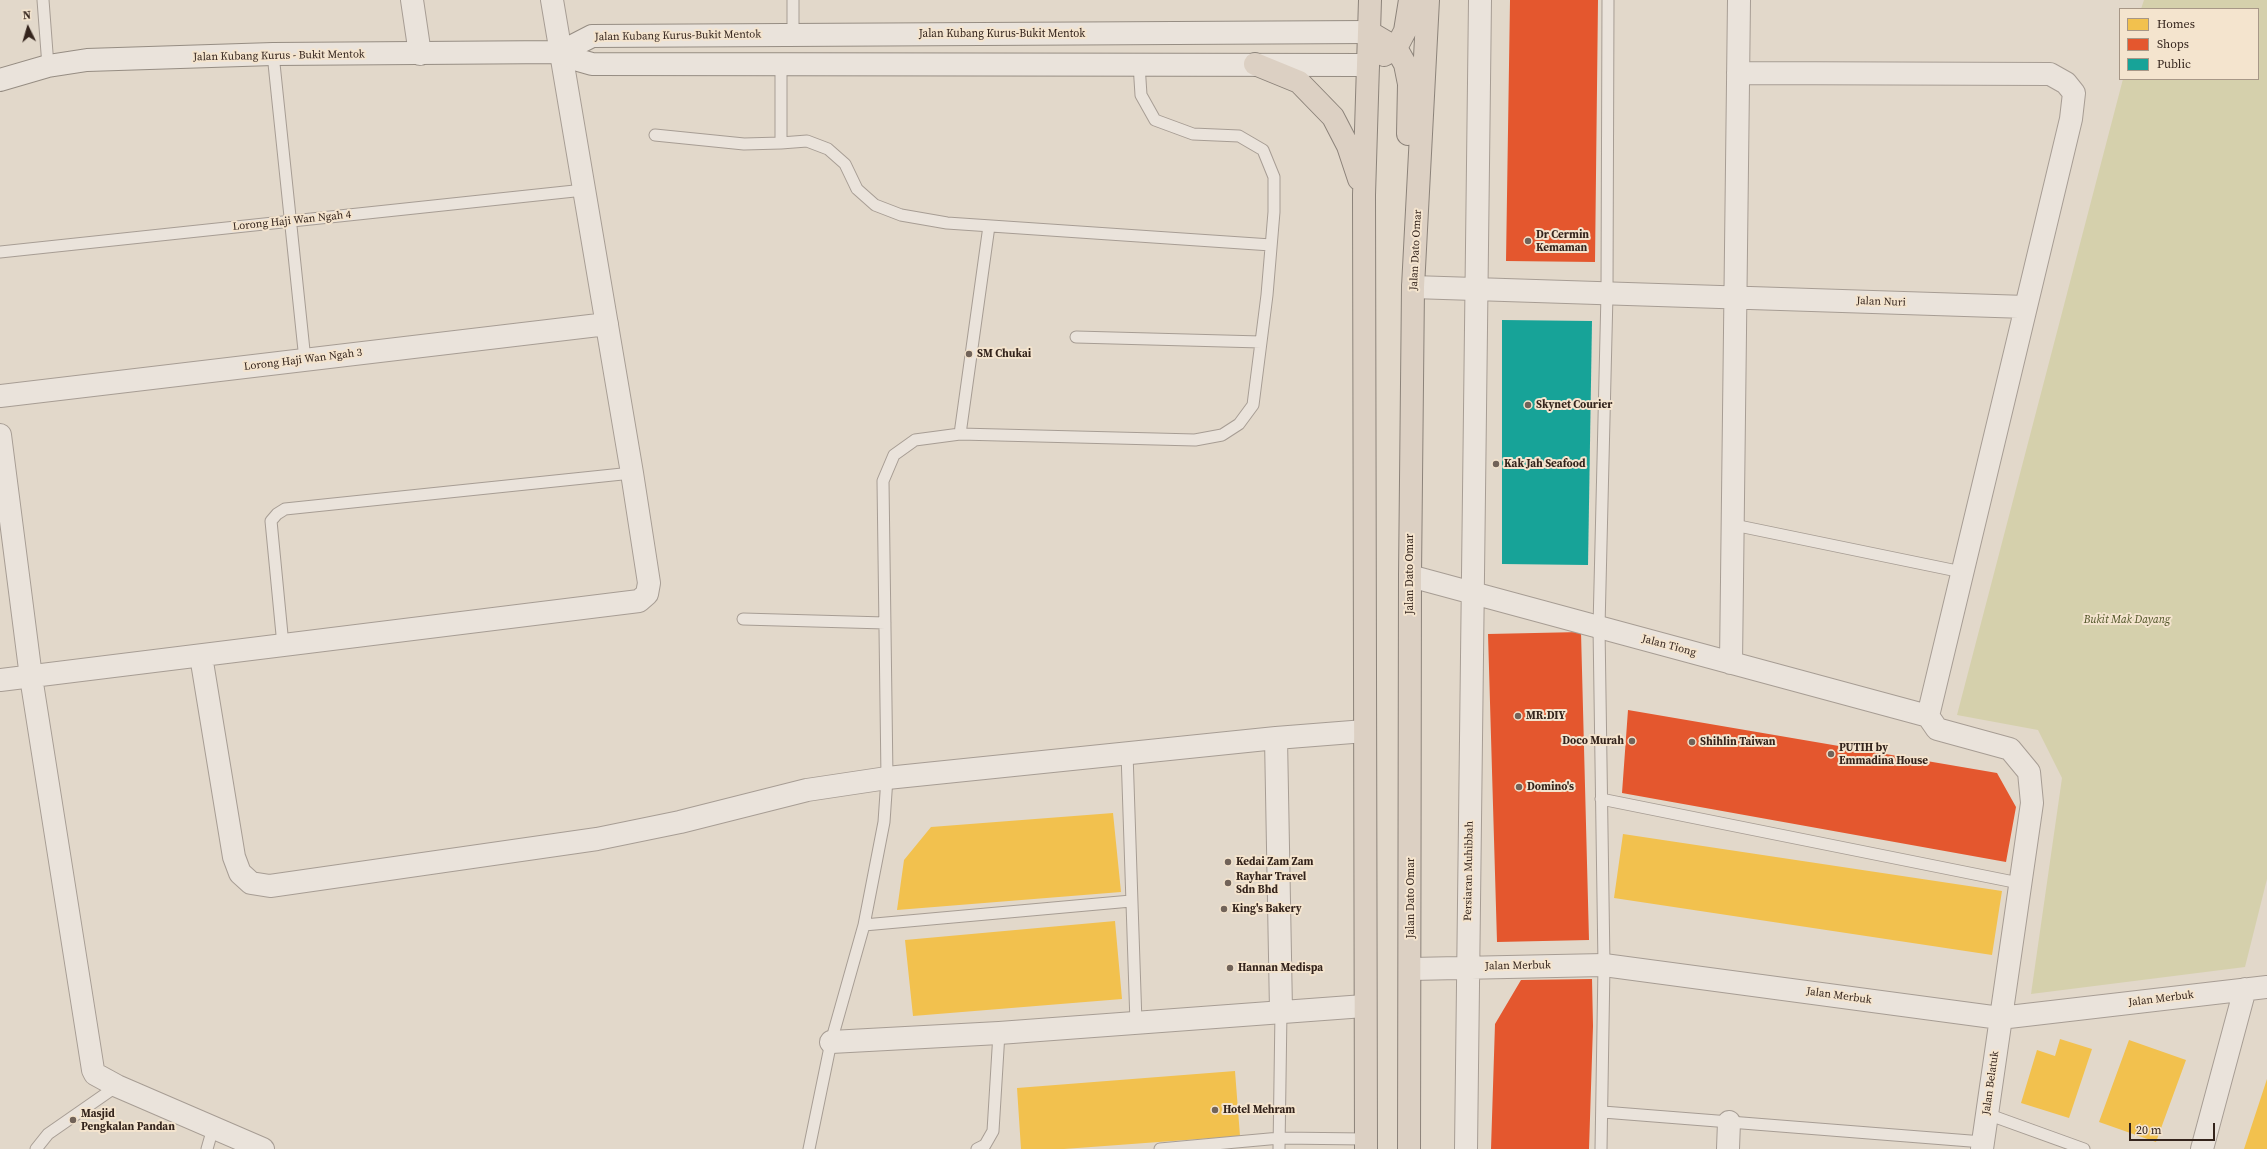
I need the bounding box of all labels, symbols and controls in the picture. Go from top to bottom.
north arrow [8,8,48,48]
text: N [22,8,32,23]
legend [2119,8,2259,80]
text: Homes [2157,16,2195,32]
street label: Jalan Kubang Kurus-Bukit Mentok [919,27,1085,41]
street label: Jalan Kubang Kurus-Bukit Mentok [595,28,761,44]
text: Shops [2157,36,2189,52]
street label: Jalan Kubang Kurus - Bukit Mentok [193,48,365,64]
text: Public [2157,56,2191,72]
street label: Lorong Haji Wan Ngah 4 [232,208,352,234]
street label: Jalan Dato Omar [1407,209,1425,291]
place label: Dr Cermin Kemaman [1536,228,1589,254]
marker: Dr Cermin Kemaman [1523,236,1533,246]
street label: Jalan Nuri [1856,295,1906,309]
street label: Lorong Haji Wan Ngah 3 [243,346,363,374]
place label: SM Chukai [977,347,1031,361]
marker: SM Chukai [964,349,974,359]
place label: Skynet Courier [1536,398,1612,412]
marker: Skynet Courier [1523,400,1533,410]
place label: Kak Jah Seafood [1504,457,1586,471]
marker: Kak Jah Seafood [1491,459,1501,469]
street label: Jalan Dato Omar [1403,534,1417,614]
park label: Bukit Mak Dayang [2084,613,2170,627]
street label: Jalan Tiong [1640,632,1698,660]
place label: MR.DIY [1526,709,1565,723]
marker: MR.DIY [1513,711,1523,721]
place label: Doco Murah [1562,734,1624,748]
place label: Shihlin Taiwan [1700,735,1776,749]
marker: Doco Murah [1627,736,1637,746]
marker: Shihlin Taiwan [1687,737,1697,747]
place label: PUTIH by Emmadina House [1839,741,1928,767]
marker: PUTIH by Emmadina House [1826,749,1836,759]
place label: Domino's [1527,780,1574,794]
marker: Domino's [1514,782,1524,792]
street label: Persiaran Muhibbah [1462,821,1476,921]
place label: Kedai Zam Zam [1236,855,1314,869]
marker: Kedai Zam Zam [1223,857,1233,867]
street label: Jalan Dato Omar [1404,858,1418,938]
place label: Rayhar Travel Sdn Bhd [1236,870,1306,896]
marker: Rayhar Travel Sdn Bhd [1223,878,1233,888]
place label: King's Bakery [1232,902,1302,916]
marker: King's Bakery [1219,904,1229,914]
street label: Jalan Merbuk [1485,959,1551,973]
place label: Hannan Medispa [1238,961,1323,975]
marker: Hannan Medispa [1225,963,1235,973]
street label: Jalan Merbuk [1805,985,1873,1007]
street label: Jalan Merbuk [2128,988,2194,1010]
street label: Jalan Belatuk [1980,1050,2002,1116]
place label: Hotel Mehram [1223,1103,1295,1117]
marker: Hotel Mehram [1210,1105,1220,1115]
place label: Masjid Pengkalan Pandan [81,1107,175,1133]
marker: Masjid Pengkalan Pandan [68,1115,78,1125]
scale bar [2131,1115,2217,1141]
text: 20 m [2136,1122,2162,1138]

